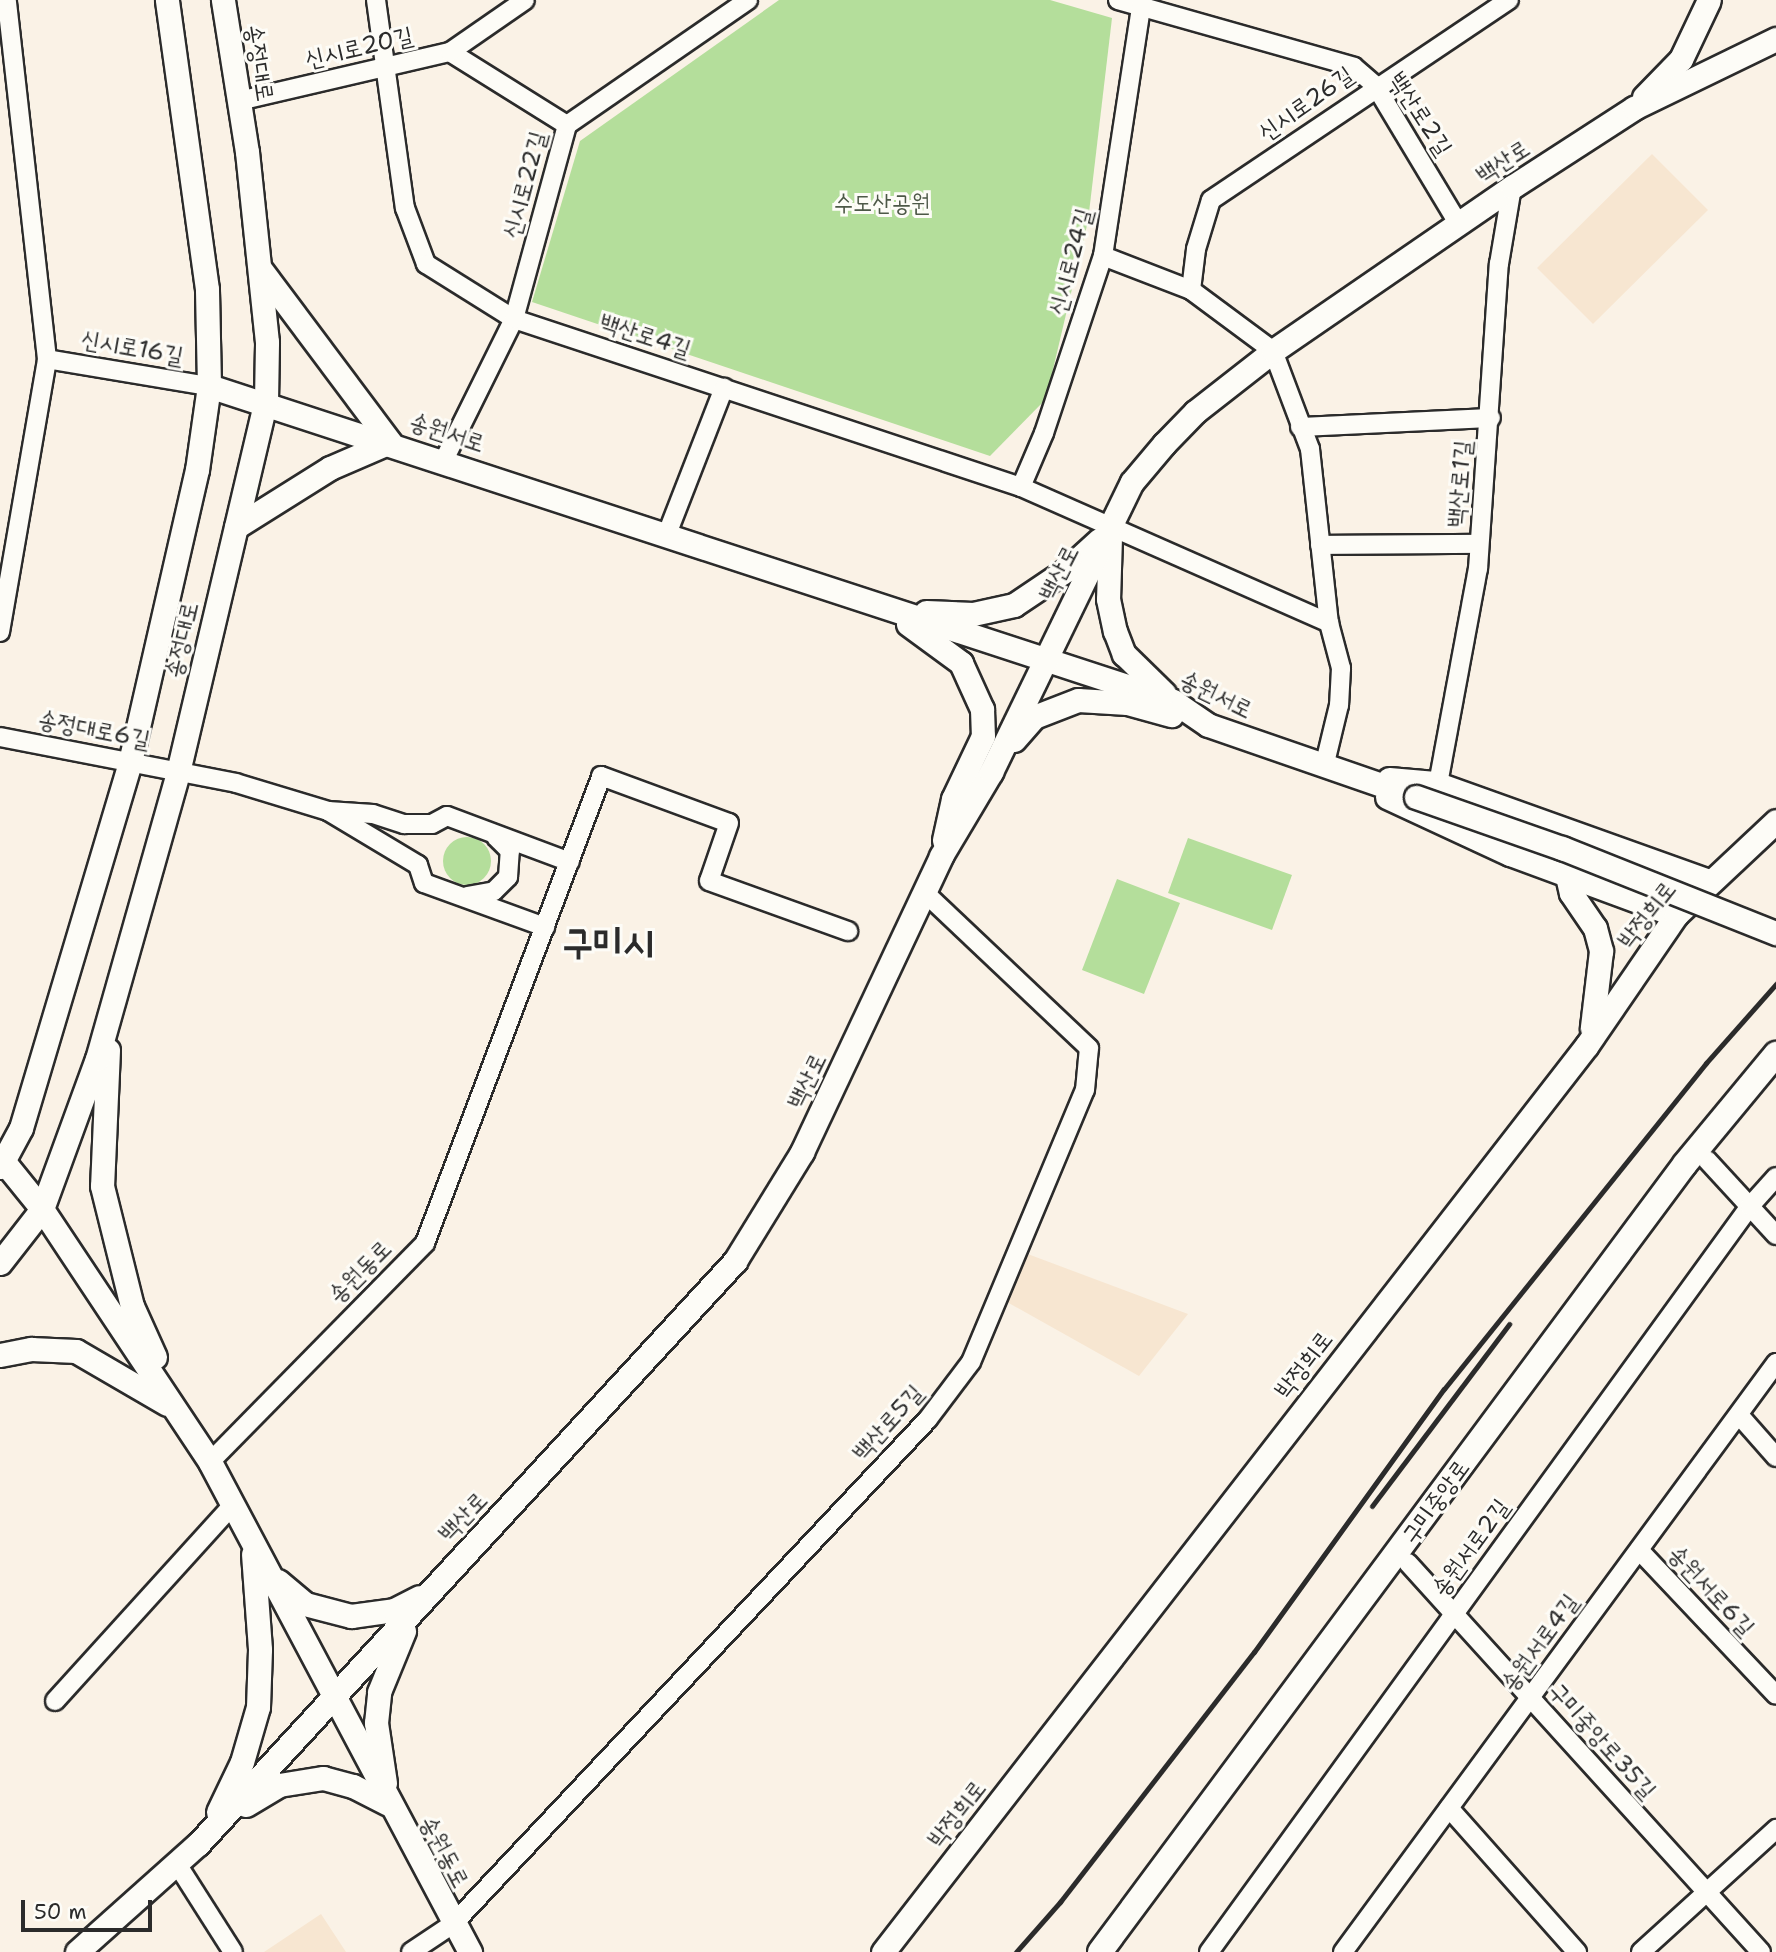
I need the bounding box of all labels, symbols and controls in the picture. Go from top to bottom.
street label: 신시로20길 [302,22,416,74]
street label: 송정대로 [239,23,279,103]
street label: 신시로26길 [1253,61,1359,147]
street label: 백산로2길 [1382,67,1458,161]
street label: 신시로22길 [497,128,553,242]
street label: 백산로 [1471,134,1535,190]
park label: 수도산공원 [834,190,930,218]
street label: 신시로24길 [1043,205,1099,319]
street label: 백산로4길 [596,308,694,364]
street label: 신시로16길 [79,325,185,371]
street label: 송원서로 [406,407,488,459]
street label: 백산로1길 [1442,439,1478,529]
street label: 백산로 [1033,541,1085,605]
street label: 송정대로 [159,599,205,681]
street label: 송원서로 [1175,665,1257,725]
street label: 송정대로6길 [36,705,152,755]
street label: 박정희로 [1612,876,1682,954]
district label: 구미시 [562,919,654,965]
street label: 백산로 [781,1049,833,1113]
street label: 송원동로 [323,1235,397,1309]
street label: 박정희로 [1269,1326,1339,1404]
street label: 백산로5길 [847,1379,929,1467]
street label: 구미중앙로 [1396,1454,1476,1550]
street label: 백산로 [433,1486,493,1548]
street label: 송원서로2길 [1426,1494,1516,1602]
street label: 송원서로6길 [1662,1540,1760,1642]
street label: 송원서로4길 [1495,1589,1585,1697]
street label: 구미중앙로35길 [1542,1677,1662,1805]
street label: 박정희로 [922,1775,992,1853]
street label: 송원동로 [413,1811,475,1893]
scale bar [24,1885,156,1929]
text: 50 m [34,1898,87,1926]

